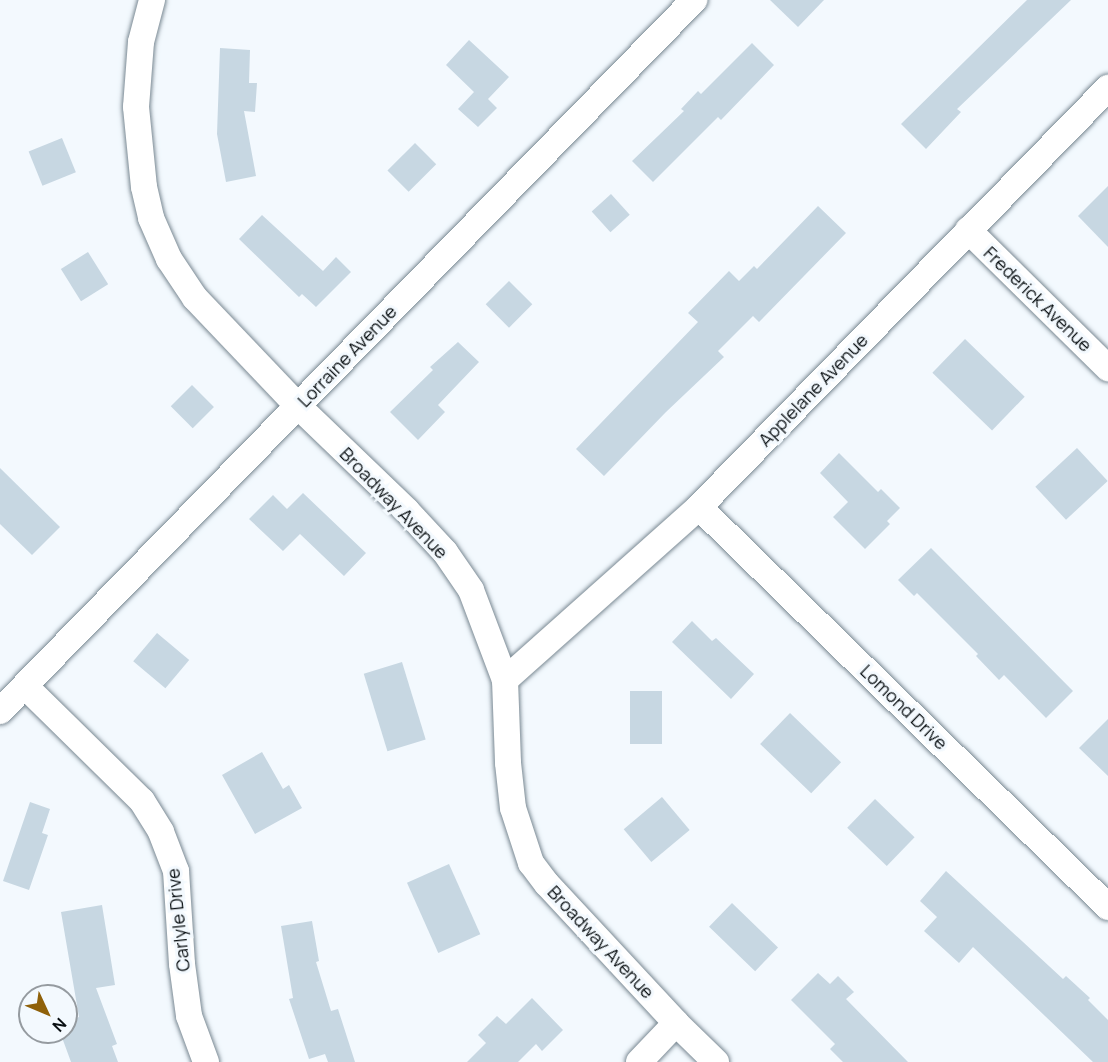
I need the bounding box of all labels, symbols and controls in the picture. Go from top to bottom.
street label: Frederick Avenue [979,242,1097,356]
street label: Lorraine Avenue [293,301,401,411]
street label: Applelane Avenue [754,329,872,451]
street label: Broadway Avenue [335,443,453,563]
street label: Lomond Drive [856,660,952,754]
street label: Carlyle Drive [162,867,194,973]
street label: Broadway Avenue [543,881,659,1003]
north arrow [18,984,78,1044]
text: N [48,1013,71,1037]

